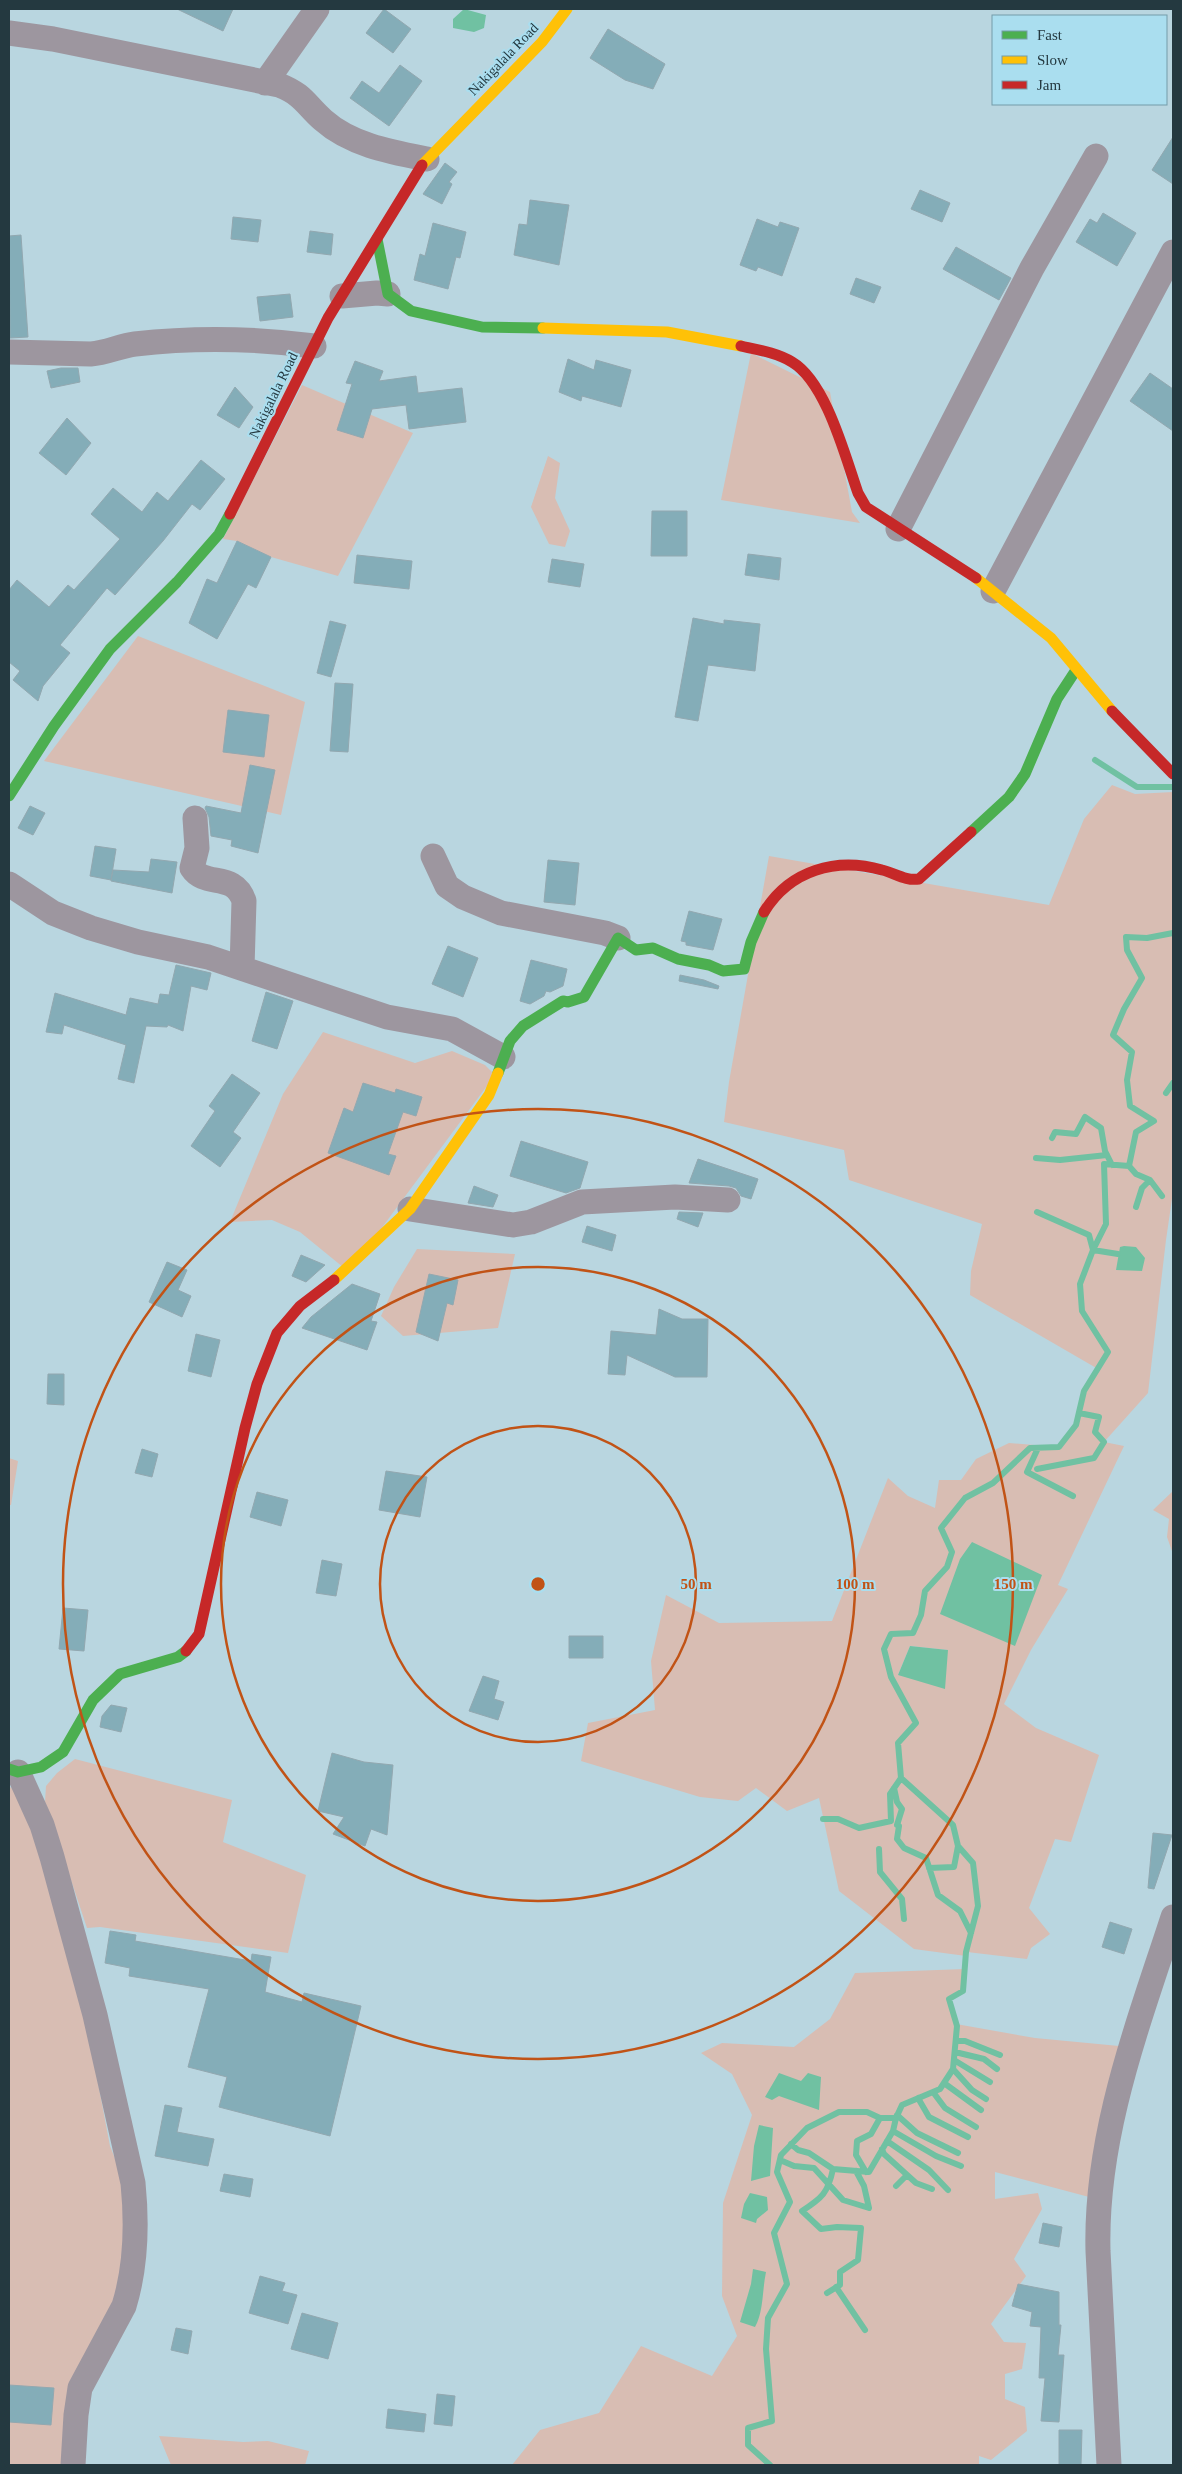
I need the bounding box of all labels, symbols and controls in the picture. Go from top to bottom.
legend [992,15,1167,105]
street label: Nakigalala Road [465,20,541,98]
text: Fast [1037,27,1063,43]
text: Slow [1037,52,1068,68]
text: Jam [1037,77,1061,93]
street label: Nakigalala Road [246,350,301,441]
centre of rings [529,1575,547,1593]
text: 50 m [680,1576,712,1592]
text: 100 m [836,1576,875,1592]
text: 150 m [994,1576,1033,1592]

